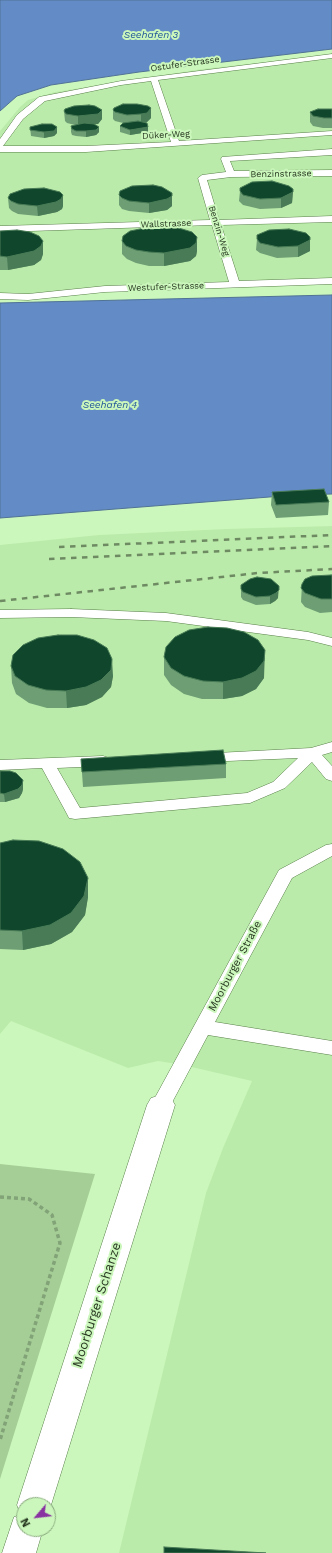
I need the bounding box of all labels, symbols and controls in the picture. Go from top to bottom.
water label: Seehafen 3 [124,29,178,41]
street label: Ostufer-Strasse [150,54,220,74]
street label: Düker-Weg [142,128,190,142]
street label: Benzinstrasse [250,168,312,180]
street label: Benzin-Weg [206,205,232,257]
street label: Wallstrasse [140,218,192,230]
street label: Westufer-Strasse [128,280,204,294]
water label: Seehafen 4 [83,399,137,411]
street label: Moorburger Straße [206,918,264,1014]
street label: Moorburger Schanze [69,1240,125,1370]
north arrow [16,1497,56,1537]
text: N [18,1516,33,1529]

